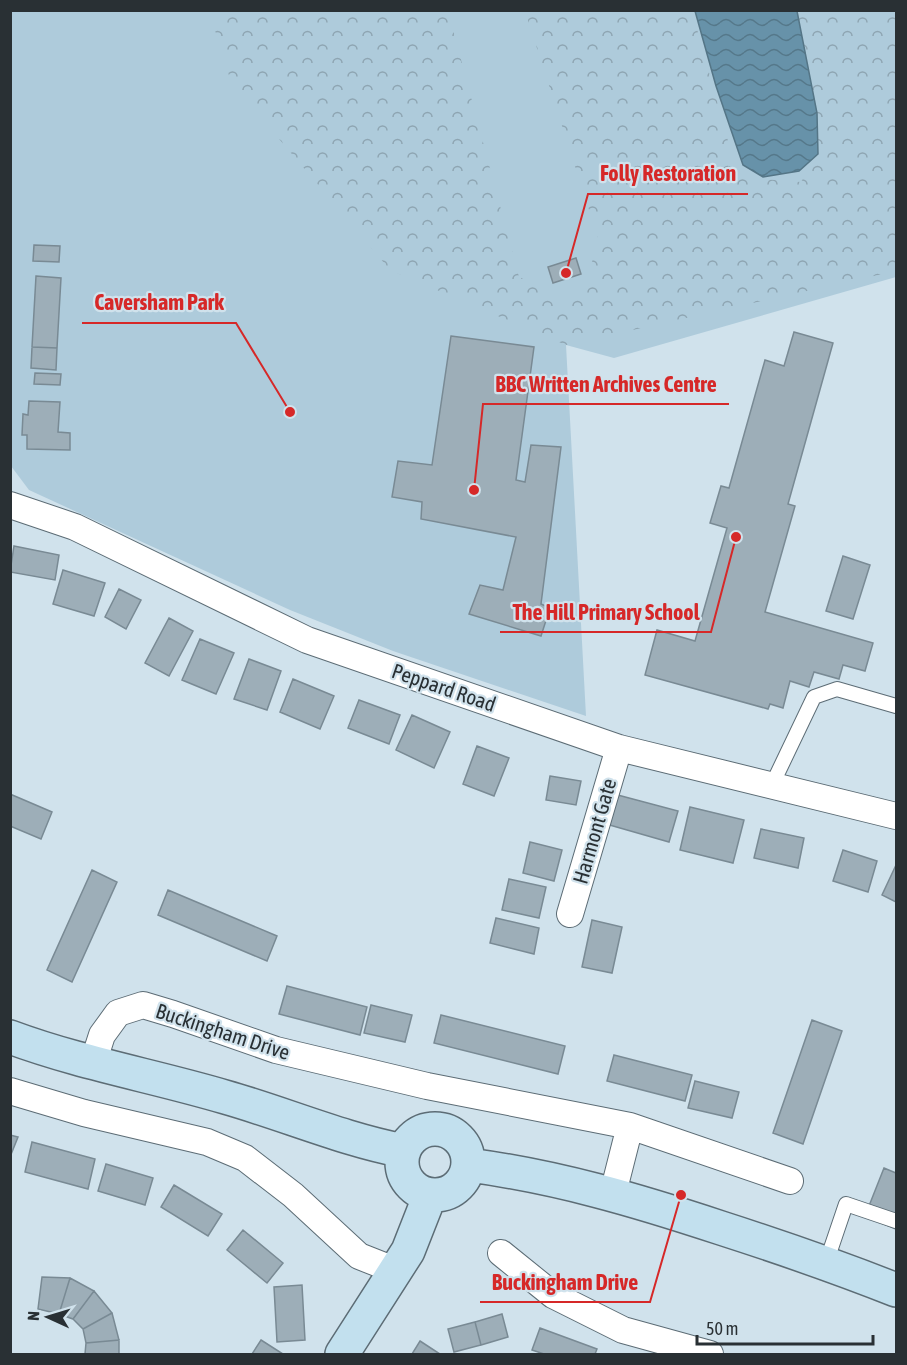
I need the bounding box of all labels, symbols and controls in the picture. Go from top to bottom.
callout: Folly Restoration [588,154,748,194]
text: Folly Restoration [600,160,736,186]
callout: Caversham Park [82,283,236,323]
text: Caversham Park [94,289,224,315]
callout: BBC Written Archives Centre [483,364,729,404]
text: BBC Written Archives Centre [495,371,717,397]
callout: The Hill Primary School [500,592,711,632]
text: The Hill Primary School [513,599,701,625]
street label: Peppard Road [389,658,499,716]
street label: Harmont Gate [568,776,620,886]
street label: Buckingham Drive [153,998,293,1064]
callout: Buckingham Drive [480,1262,650,1302]
text: Buckingham Drive [492,1269,638,1295]
north arrow [18,1287,78,1347]
scale bar [697,1308,872,1346]
text: N [24,1311,42,1321]
text: 50 m [706,1318,738,1339]

